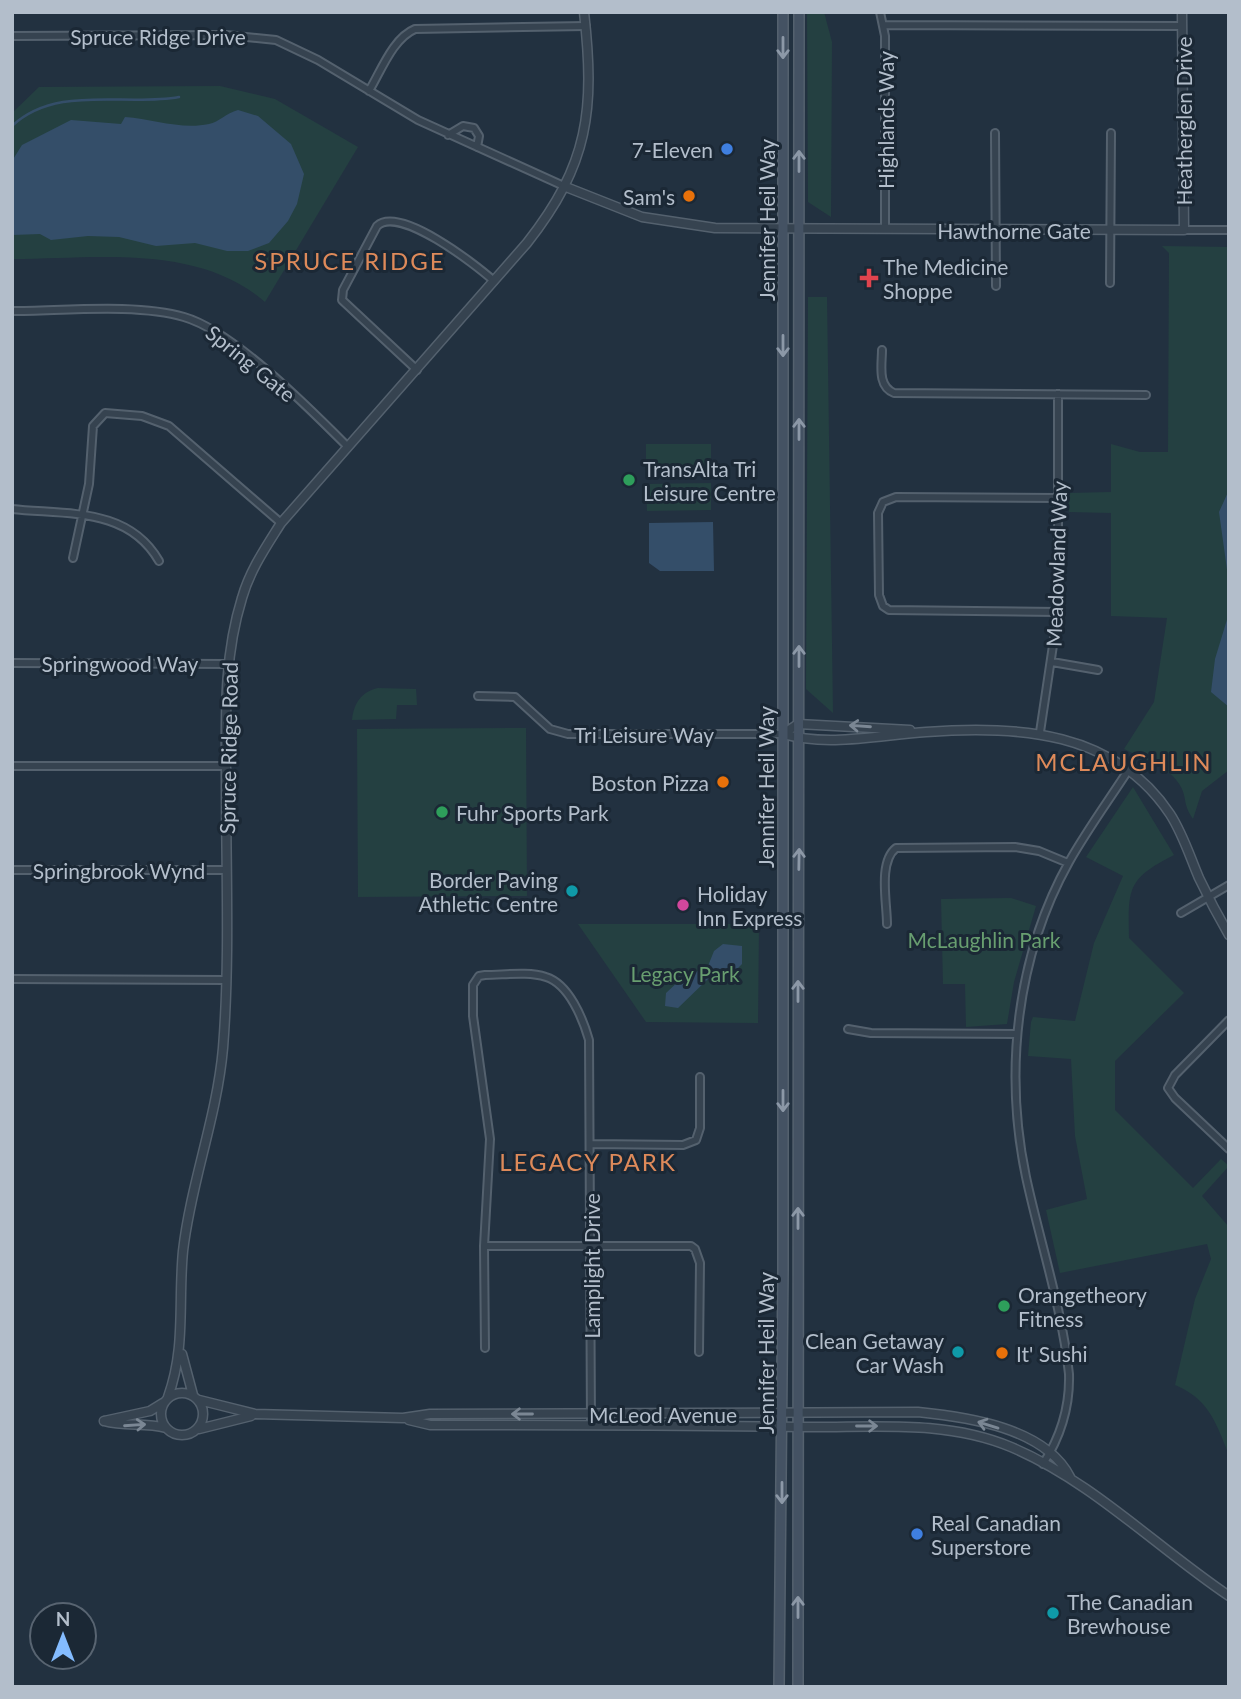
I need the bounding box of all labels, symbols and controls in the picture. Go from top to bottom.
street label: Spruce Ridge Drive [70,24,246,49]
one-way arrow [776,36,790,59]
street label: Heatherglen Drive [1171,37,1196,205]
street label: Highlands Way [873,51,898,189]
place label: 7-Eleven [632,137,713,162]
street label: Jennifer Heil Way [754,139,779,301]
marker: 7-Eleven [719,141,735,157]
one-way arrow [792,150,806,173]
place label: Sam's [623,184,675,209]
marker: Sam's [681,188,697,204]
street label: Hawthorne Gate [937,218,1091,243]
district label: SPRUCE RIDGE [254,246,446,275]
place label: The Medicine Shoppe [883,254,1008,303]
marker: The Medicine Shoppe [861,270,877,286]
street label: Spring Gate [201,319,301,407]
one-way arrow [776,335,790,358]
one-way arrow [792,417,806,440]
place label: TransAlta Tri Leisure Centre [643,456,776,505]
marker: TransAlta Tri Leisure Centre [621,472,637,488]
street label: Meadowland Way [1041,480,1071,648]
one-way arrow [792,645,806,668]
street label: Springwood Way [42,651,199,676]
street label: Spruce Ridge Road [214,662,242,834]
street label: Jennifer Heil Way [753,706,778,868]
one-way arrow [849,719,872,732]
street label: Tri Leisure Way [574,722,714,747]
district label: MCLAUGHLIN [1035,747,1213,776]
place label: Boston Pizza [591,770,709,795]
marker: Boston Pizza [715,774,731,790]
place label: Fuhr Sports Park [456,800,609,825]
marker: Fuhr Sports Park [434,804,450,820]
one-way arrow [792,848,806,871]
street label: Springbrook Wynd [33,858,205,883]
place label: Border Paving Athletic Centre [419,867,558,916]
place label: Holiday Inn Express [697,881,802,930]
marker: Border Paving Athletic Centre [564,883,580,899]
marker: Holiday Inn Express [675,897,691,913]
park label: McLaughlin Park [908,927,1061,952]
park label: Legacy Park [630,961,740,986]
one-way arrow [791,979,805,1002]
one-way arrow [776,1089,790,1112]
district label: LEGACY PARK [499,1147,677,1176]
street label: Lamplight Drive [579,1193,604,1339]
one-way arrow [791,1207,805,1230]
street label: Jennifer Heil Way [753,1272,778,1434]
place label: Orangetheory Fitness [1018,1282,1147,1331]
marker: Orangetheory Fitness [996,1298,1012,1314]
place label: Clean Getaway Car Wash [805,1328,944,1377]
place label: It' Sushi [1016,1341,1088,1366]
marker: Clean Getaway Car Wash [950,1344,966,1360]
marker: It' Sushi [994,1345,1010,1361]
street label: McLeod Avenue [589,1402,737,1427]
one-way arrow [511,1407,534,1421]
one-way arrow [123,1418,146,1431]
one-way arrow [978,1418,1000,1431]
one-way arrow [855,1419,878,1433]
one-way arrow [775,1482,789,1505]
place label: Real Canadian Superstore [931,1510,1061,1559]
marker: Real Canadian Superstore [909,1526,925,1542]
place label: The Canadian Brewhouse [1067,1589,1193,1638]
one-way arrow [791,1596,805,1619]
north arrow [28,1601,98,1671]
marker: The Canadian Brewhouse [1045,1605,1061,1621]
text: N [56,1607,70,1630]

